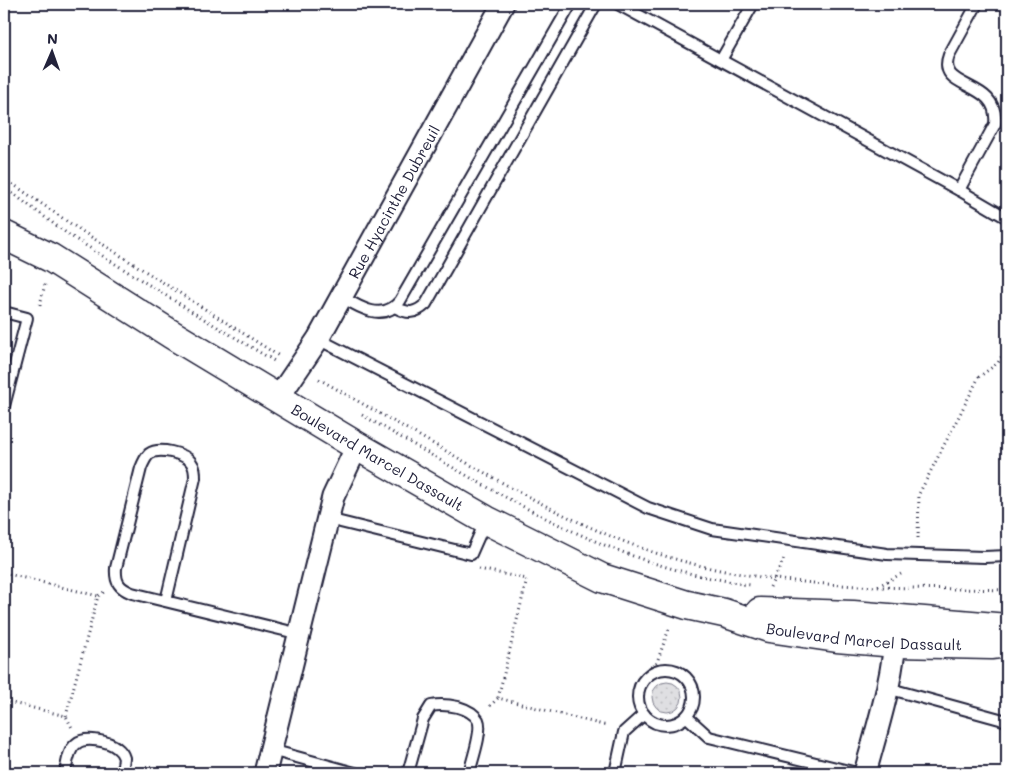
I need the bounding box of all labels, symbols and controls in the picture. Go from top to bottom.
north arrow [28,28,78,78]
text: N [47,29,58,48]
street label: Rue Hyacinthe Dubreuil [343,122,444,282]
street label: Boulevard Marcel Dassault [288,399,468,515]
street label: Boulevard Marcel Dassault [765,618,962,654]

